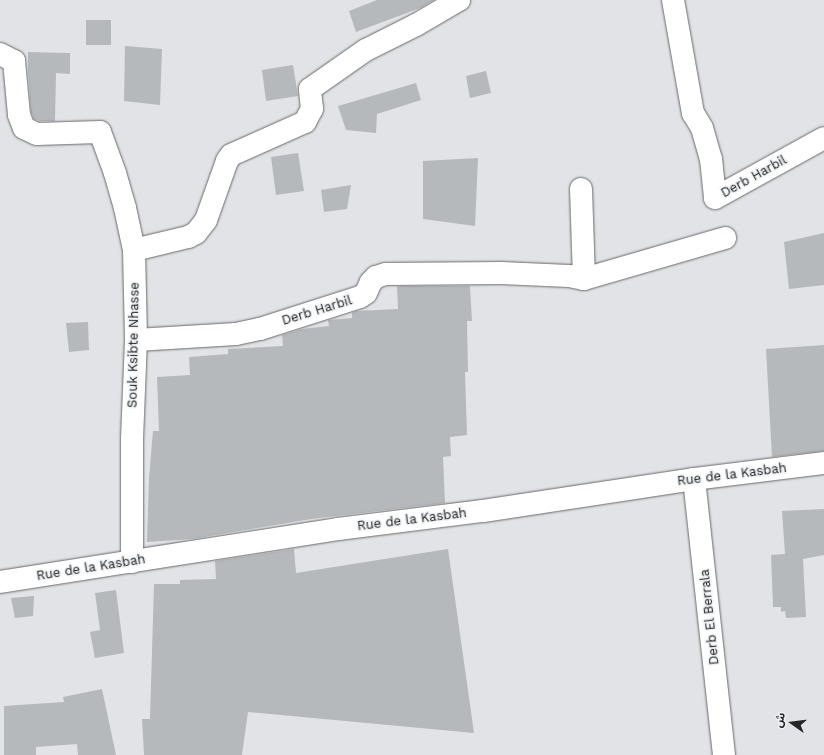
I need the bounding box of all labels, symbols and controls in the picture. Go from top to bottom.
street label: Derb Harbil [719,153,789,201]
street label: Souk Ksibte Nhasse [125,282,143,408]
street label: Derb Harbil [280,293,354,329]
street label: Rue de la Kasbah [676,461,788,489]
street label: Rue de la Kasbah [356,506,468,534]
street label: Rue de la Kasbah [35,552,147,584]
street label: Derb El Berrala [697,568,723,666]
north arrow [772,703,812,743]
text: ش [772,711,788,729]

